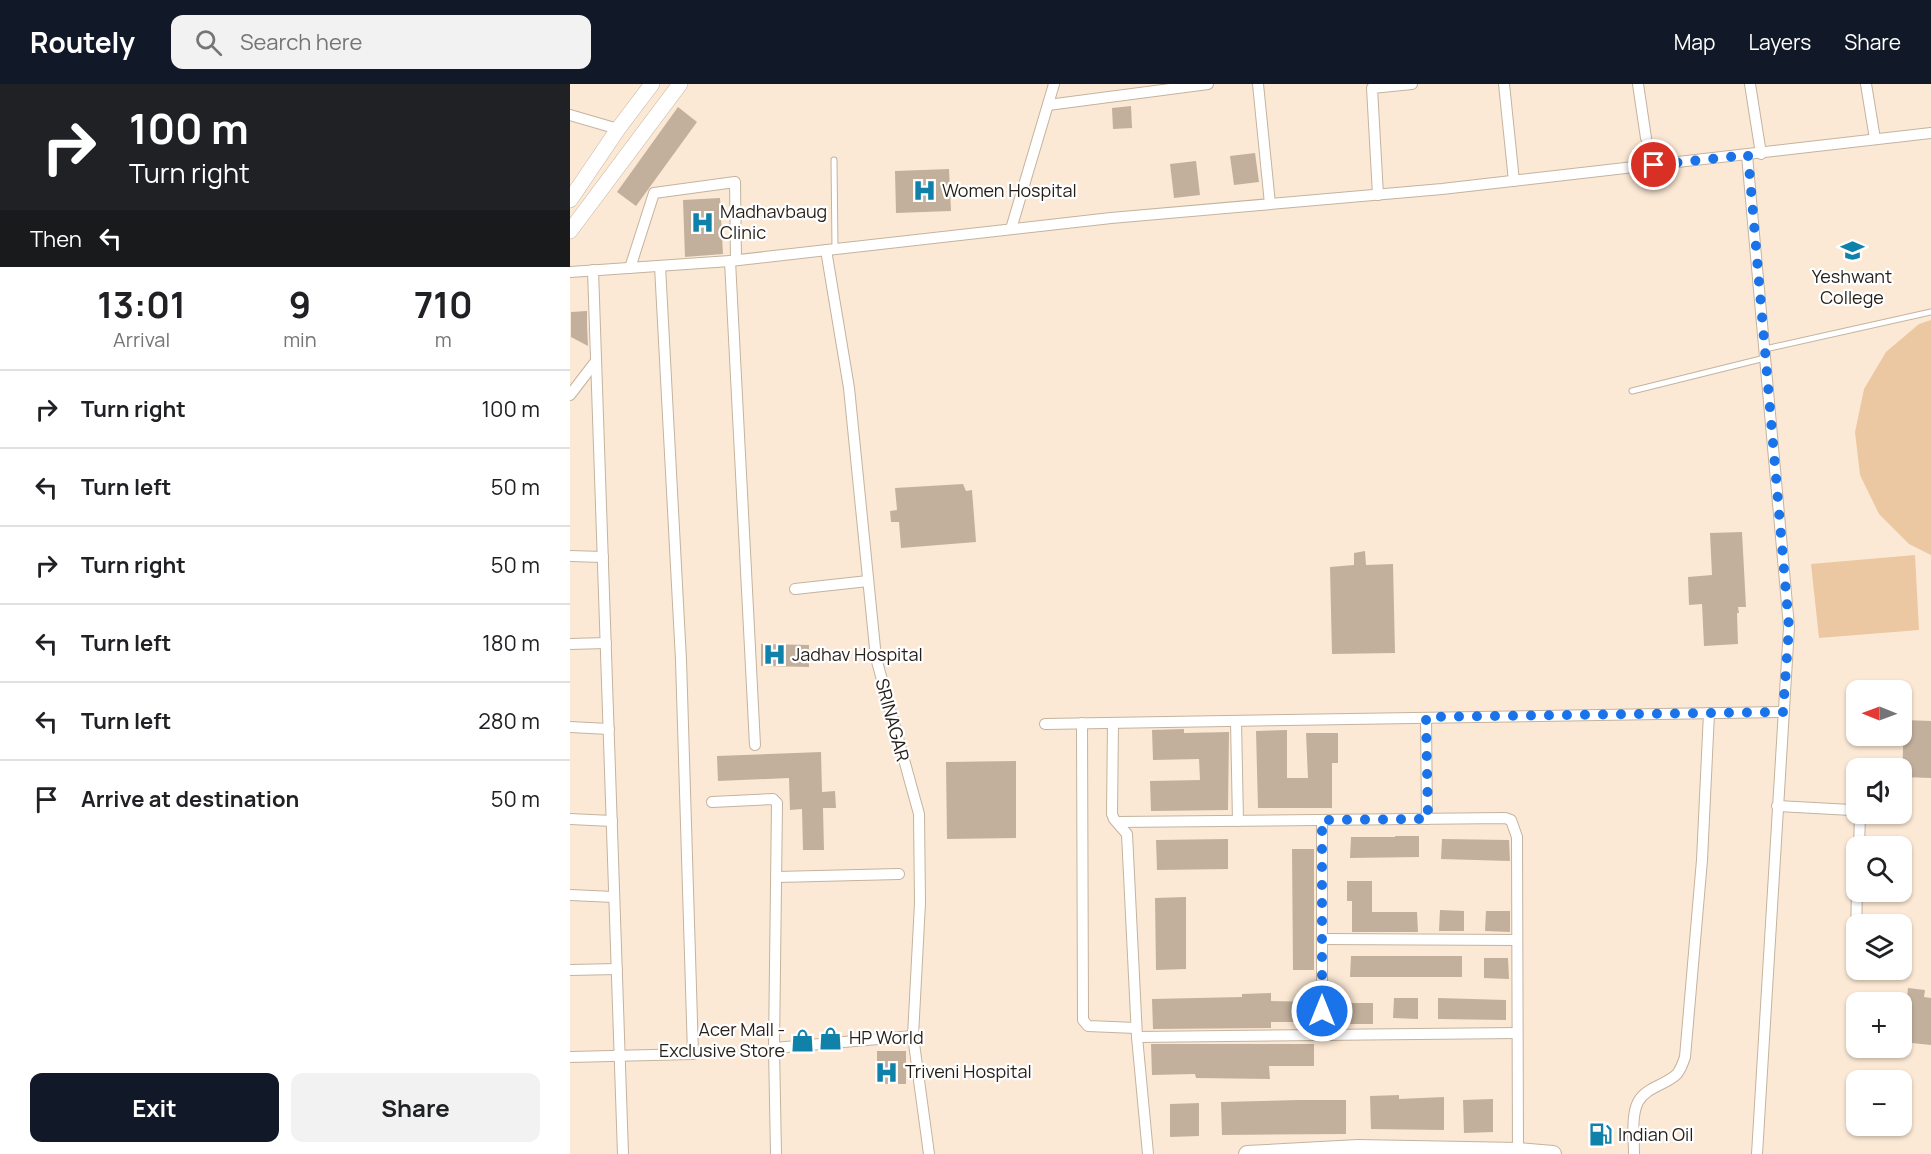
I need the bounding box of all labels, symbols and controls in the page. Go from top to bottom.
search box [171,15,591,69]
text: Routely [30,23,135,61]
icon: search [192,26,225,59]
text: Search here [240,27,362,57]
text: Map [1674,28,1715,56]
text: Layers [1748,28,1811,56]
text: Share [1844,28,1901,56]
text: 100 m [129,99,249,157]
icon: right [30,108,108,186]
pin [1628,139,1679,190]
icon: arrive [1637,148,1670,181]
text: Turn right [129,154,250,191]
hospital icon: Women Hospital [911,178,937,204]
place label: Women Hospital [942,178,1077,202]
place label: Madhavbaug Clinic [720,199,827,244]
hospital icon: Madhavbaug Clinic [689,209,715,235]
icon: left [94,222,127,255]
text: Then [30,224,82,254]
school or university icon: Yeshwant College [1839,238,1865,264]
place label: Yeshwant College [1812,264,1892,309]
text: 13:01 [97,280,186,329]
text: 9 [289,280,311,329]
text: 710 [414,280,473,329]
text: Arrival [113,326,170,353]
text: min [283,326,317,353]
text: m [435,326,452,353]
icon: right [30,393,63,426]
text: Turn right [81,394,186,424]
text: 100 m [482,394,540,424]
icon: left [30,471,63,504]
text: Turn left [81,472,171,502]
text: 50 m [491,472,540,502]
icon: right [30,549,63,582]
text: Turn right [81,550,186,580]
text: 50 m [491,550,540,580]
icon: left [30,627,63,660]
text: Turn left [81,628,171,658]
text: 180 m [482,628,540,658]
hospital icon: Jadhav Hospital [761,642,787,668]
place label: Jadhav Hospital [792,642,923,666]
street label: SRINAGAR [870,676,916,764]
north arrow [1846,680,1912,746]
map controls [1846,680,1912,1136]
icon: left [30,705,63,738]
text: Turn left [81,706,171,736]
text: 280 m [478,706,540,736]
button: sound [1846,758,1912,824]
icon: arrive [30,783,63,816]
text: Arrive at destination [81,784,299,814]
text: 50 m [491,784,540,814]
button: search [1846,836,1912,902]
button: layers [1846,914,1912,980]
position arrow [1290,979,1354,1043]
button: + [1846,992,1912,1058]
place label: Acer Mall - Exclusive Store [659,1017,785,1062]
shop icon: HP World [818,1025,844,1051]
place label: HP World [849,1025,924,1049]
shop icon: Acer Mall - Exclusive Store [790,1027,816,1053]
hospital icon: Triveni Hospital [874,1059,900,1085]
place label: Triveni Hospital [905,1059,1032,1083]
button: − [1846,1070,1912,1136]
button: Exit [30,1073,279,1142]
button: Share [291,1073,540,1142]
fuel station icon: Indian Oil [1587,1122,1613,1148]
place label: Indian Oil [1618,1122,1693,1146]

